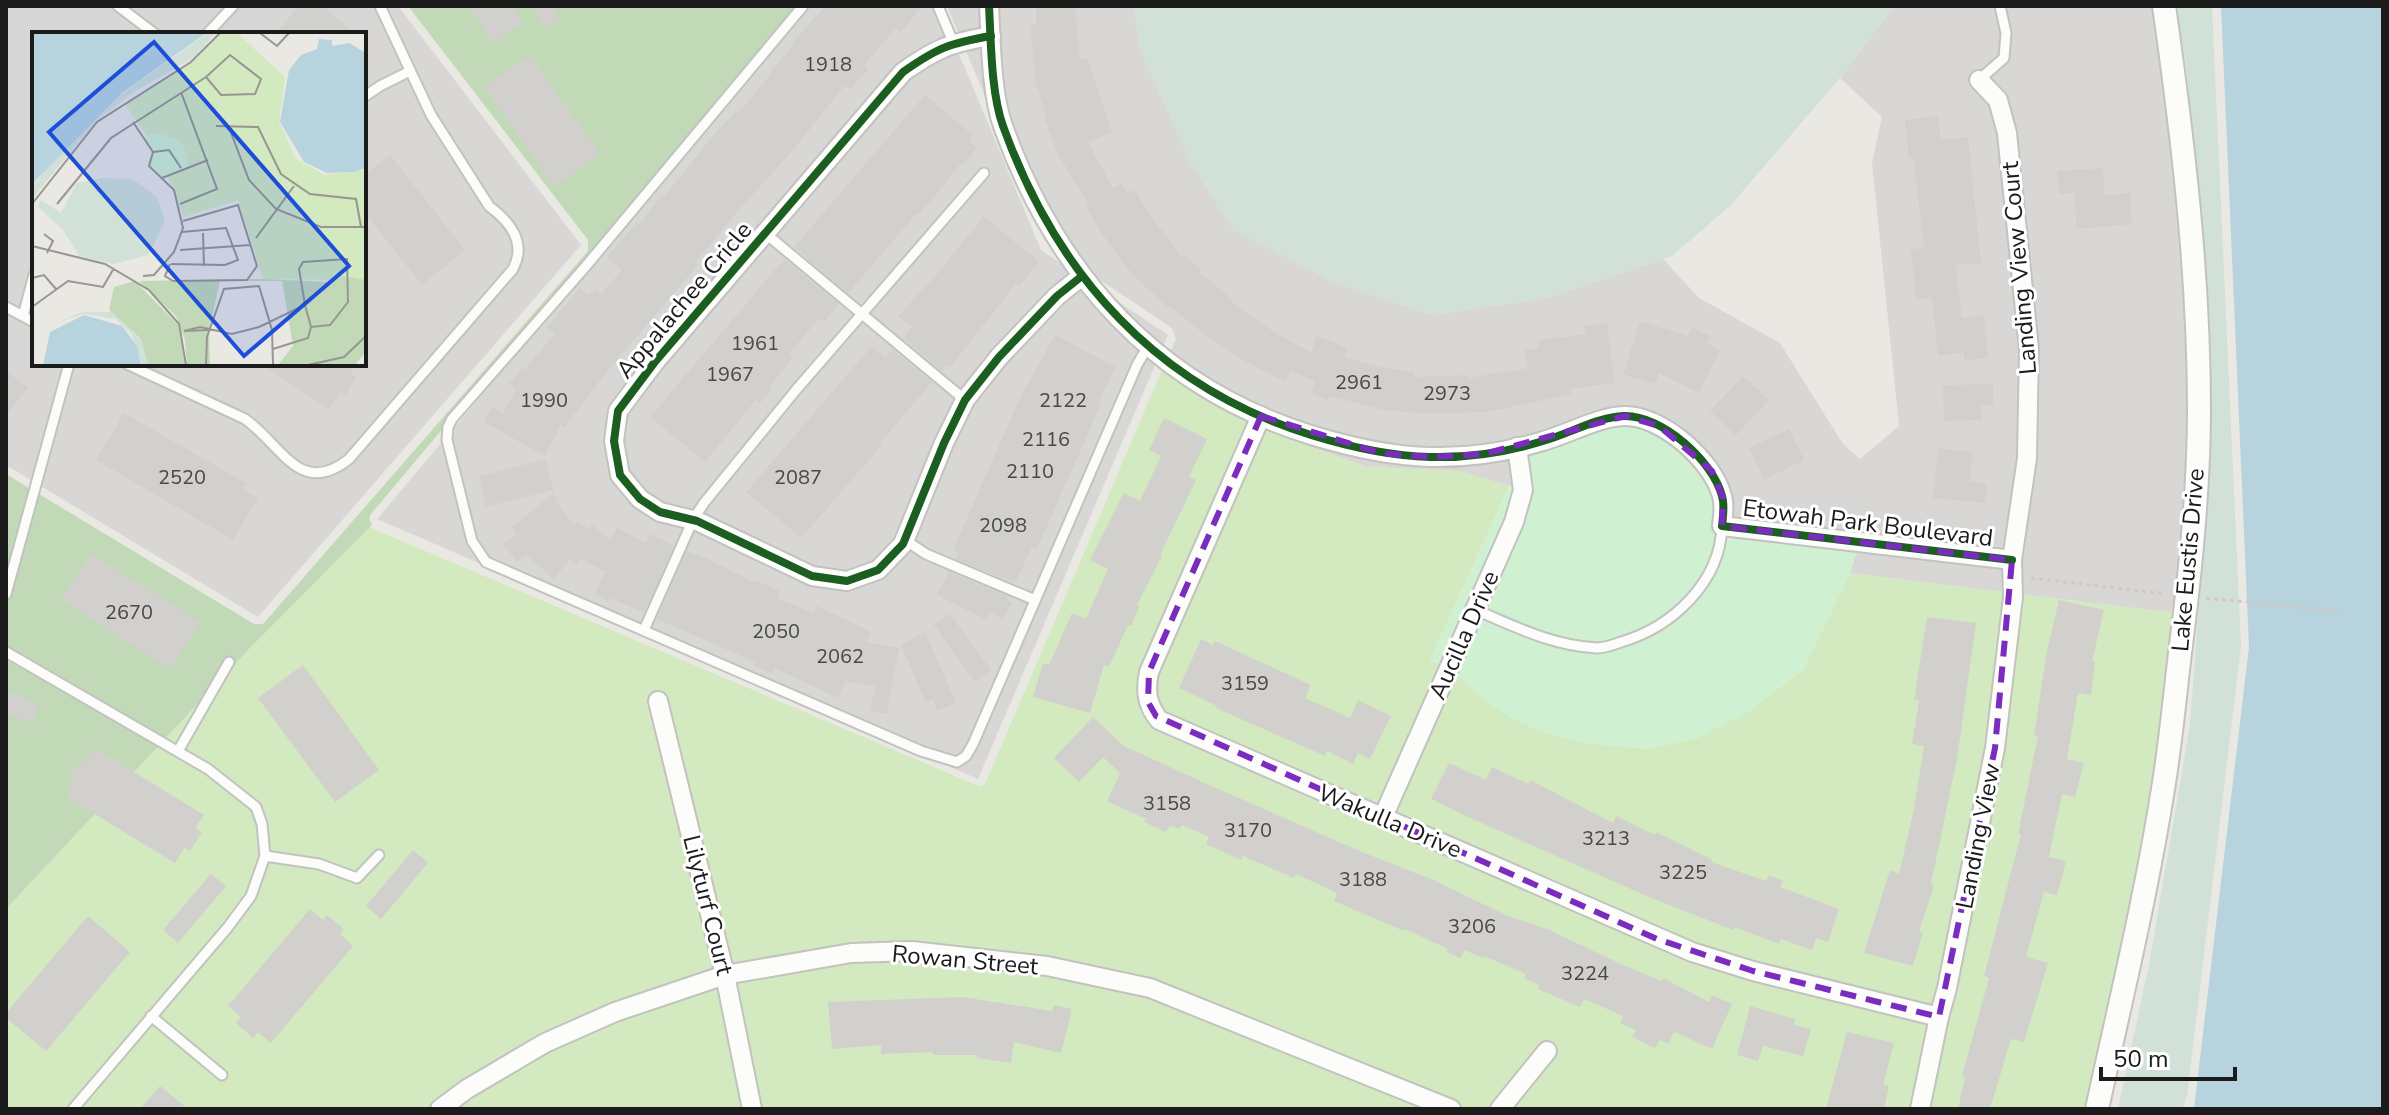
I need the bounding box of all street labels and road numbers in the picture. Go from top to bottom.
street label: Landing View Court [1994,160,2044,376]
street label: Appalachee Cricle [609,215,759,385]
street label: Lake Eustis Drive [2164,467,2212,653]
street label: Etowah Park Boulevard [1741,492,1995,554]
street label: Aucilla Drive [1421,566,1507,704]
street label: Landing View [1948,760,2008,912]
street label: Wakulla Drive [1313,776,1467,866]
street label: Lilyturf Court [675,832,741,979]
street label: Rowan Street [890,938,1040,982]

